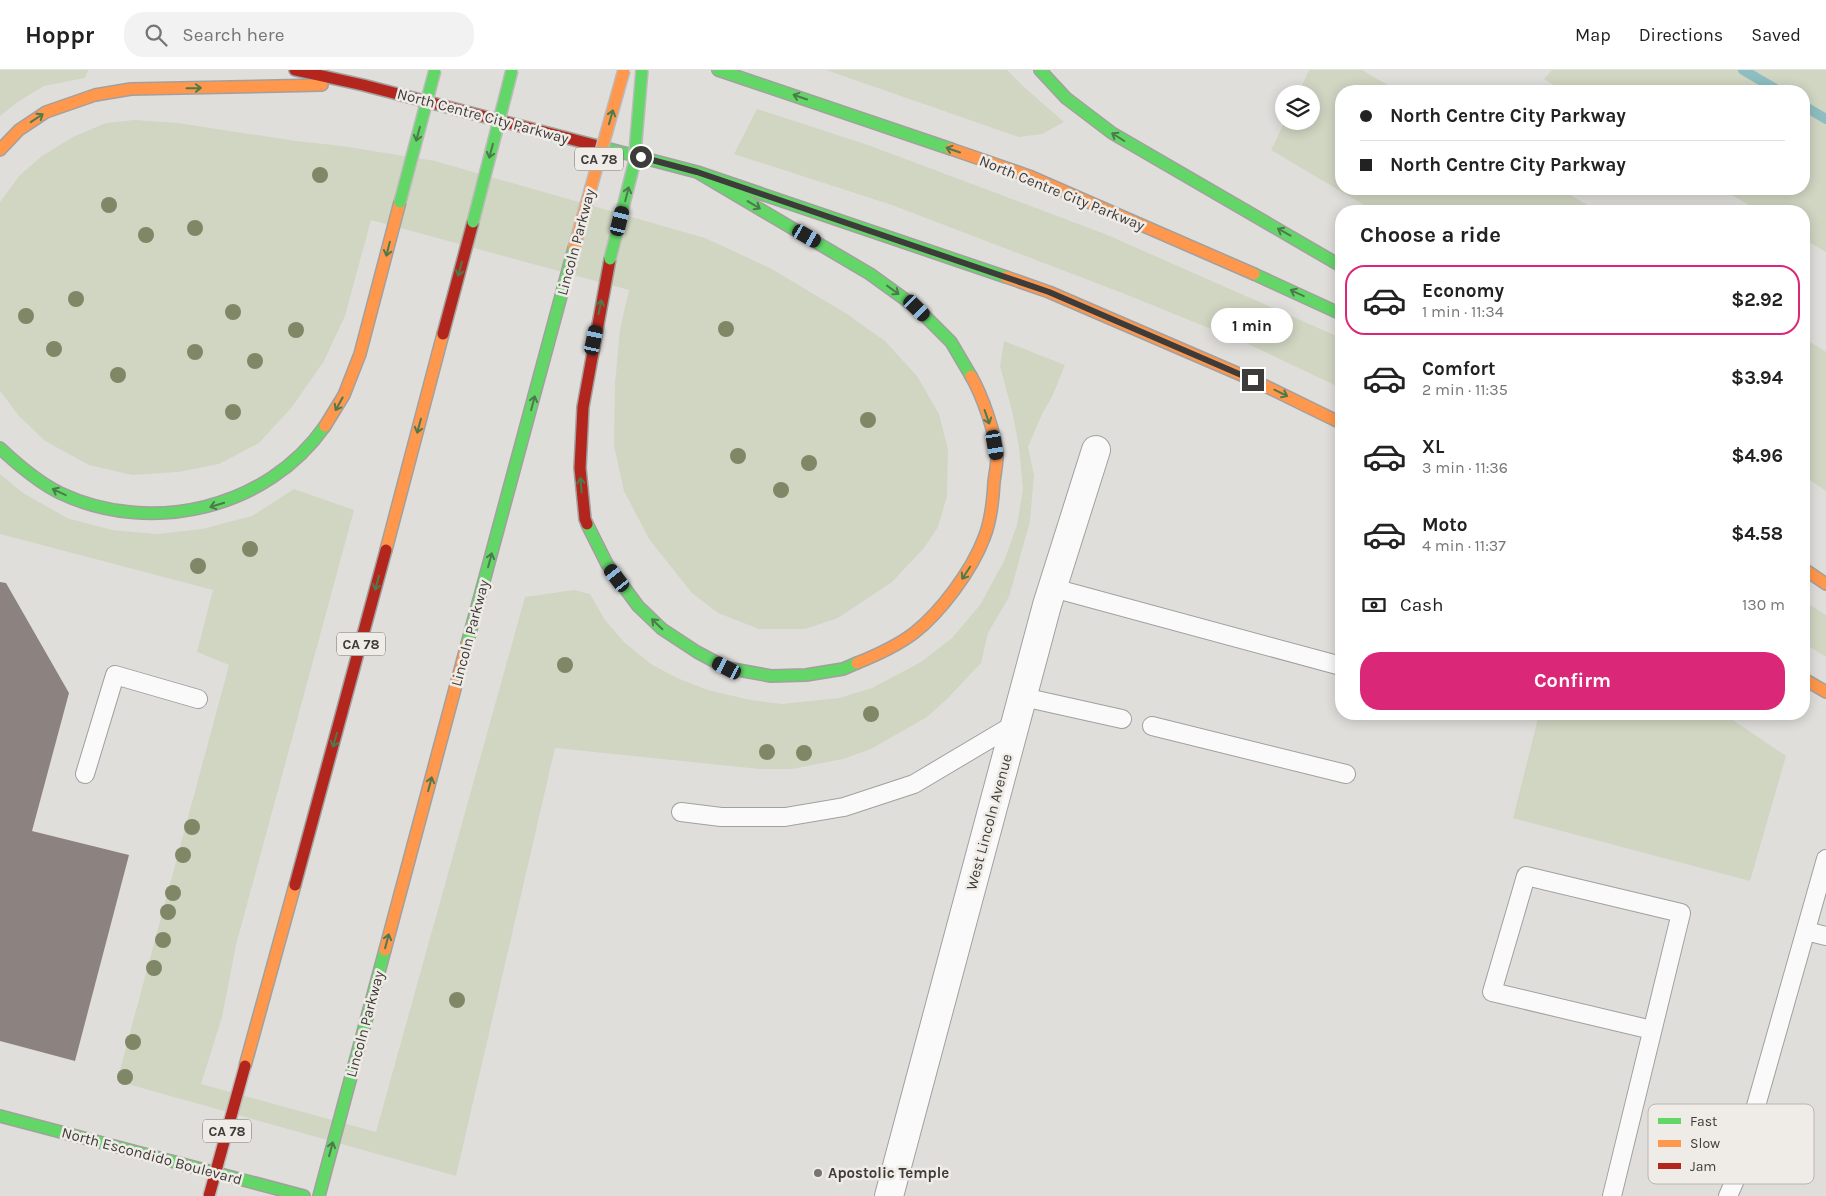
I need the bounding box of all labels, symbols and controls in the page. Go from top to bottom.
search box [124,12,474,57]
text: Hoppr [25,21,94,49]
icon: search [142,21,170,49]
text: Search here [182,24,284,46]
text: Map [1575,24,1611,46]
text: Directions [1639,24,1723,46]
text: Saved [1751,24,1801,46]
one-way arrow [186,83,202,93]
street label: North Centre City Parkway [395,84,571,148]
map controls [1275,85,1320,130]
button: layers [1275,85,1320,130]
one-way arrow [792,92,808,102]
text: North Centre City Parkway [1390,105,1626,127]
one-way arrow [607,109,617,125]
one-way arrow [30,113,44,123]
one-way arrow [412,126,422,142]
one-way arrow [1112,131,1126,141]
one-way arrow [486,143,495,159]
one-way arrow [946,145,962,154]
route start [630,146,652,168]
road number: CA 78 [575,148,623,170]
street label: North Centre City Parkway [977,152,1147,234]
text: North Centre City Parkway [1390,154,1626,176]
street label: Lincoln Parkway [553,187,599,297]
one-way arrow [623,187,632,203]
one-way arrow [747,201,761,211]
car [609,205,630,237]
car [790,222,823,250]
text: Choose a ride [1360,222,1501,248]
one-way arrow [1277,227,1292,237]
one-way arrow [382,241,392,257]
one-way arrow [455,260,464,276]
icon: car [1362,278,1407,323]
text: Economy [1422,280,1504,302]
one-way arrow [886,285,900,295]
one-way arrow [1290,288,1305,298]
text: $2.92 [1731,289,1783,311]
car [901,292,932,324]
one-way arrow [596,299,606,315]
text: 1 min · 11:34 [1422,302,1504,321]
callout: 1 min [1212,308,1294,342]
text: 1 min [1232,316,1272,335]
car [583,324,604,356]
icon: car [1362,356,1407,401]
text: Comfort [1422,358,1496,380]
text: $3.94 [1731,367,1783,389]
route end [1242,369,1264,391]
text: 2 min · 11:35 [1422,380,1508,399]
one-way arrow [1273,388,1288,398]
one-way arrow [528,395,538,411]
one-way arrow [333,396,343,410]
one-way arrow [983,409,993,425]
one-way arrow [414,417,423,433]
car [985,429,1004,461]
icon: car [1362,434,1407,479]
text: XL [1422,436,1444,458]
text: $4.96 [1731,445,1783,467]
text: 3 min · 11:36 [1422,458,1508,477]
one-way arrow [577,478,586,494]
one-way arrow [51,486,66,496]
one-way arrow [209,500,225,510]
icon: car [1362,512,1407,557]
text: Moto [1422,514,1468,536]
text: $4.58 [1731,523,1783,545]
text: 4 min · 11:37 [1422,536,1506,555]
one-way arrow [486,552,495,568]
car [601,562,632,594]
one-way arrow [960,565,970,579]
one-way arrow [372,575,382,591]
street label: Lincoln Parkway [447,578,493,688]
icon: cash [1360,591,1388,619]
text: Cash [1400,594,1444,616]
text: 130 m [1742,595,1785,614]
one-way arrow [650,618,663,630]
road number: CA 78 [337,632,385,656]
button: Confirm [1360,652,1785,710]
car [710,655,743,681]
one-way arrow [330,732,340,748]
street label: West Lincoln Avenue [962,752,1016,892]
one-way arrow [425,777,435,793]
one-way arrow [383,933,392,949]
street label: Lincoln Parkway [342,969,388,1079]
legend [1648,1104,1814,1184]
text: Fast [1690,1113,1717,1130]
road number: CA 78 [203,1120,251,1142]
street label: North Escondido Boulevard [60,1123,244,1189]
text: Slow [1690,1135,1720,1152]
one-way arrow [327,1141,337,1157]
text: Jam [1690,1158,1716,1175]
place label: Apostolic Temple [828,1164,949,1182]
marker: Apostolic Temple [812,1167,824,1179]

